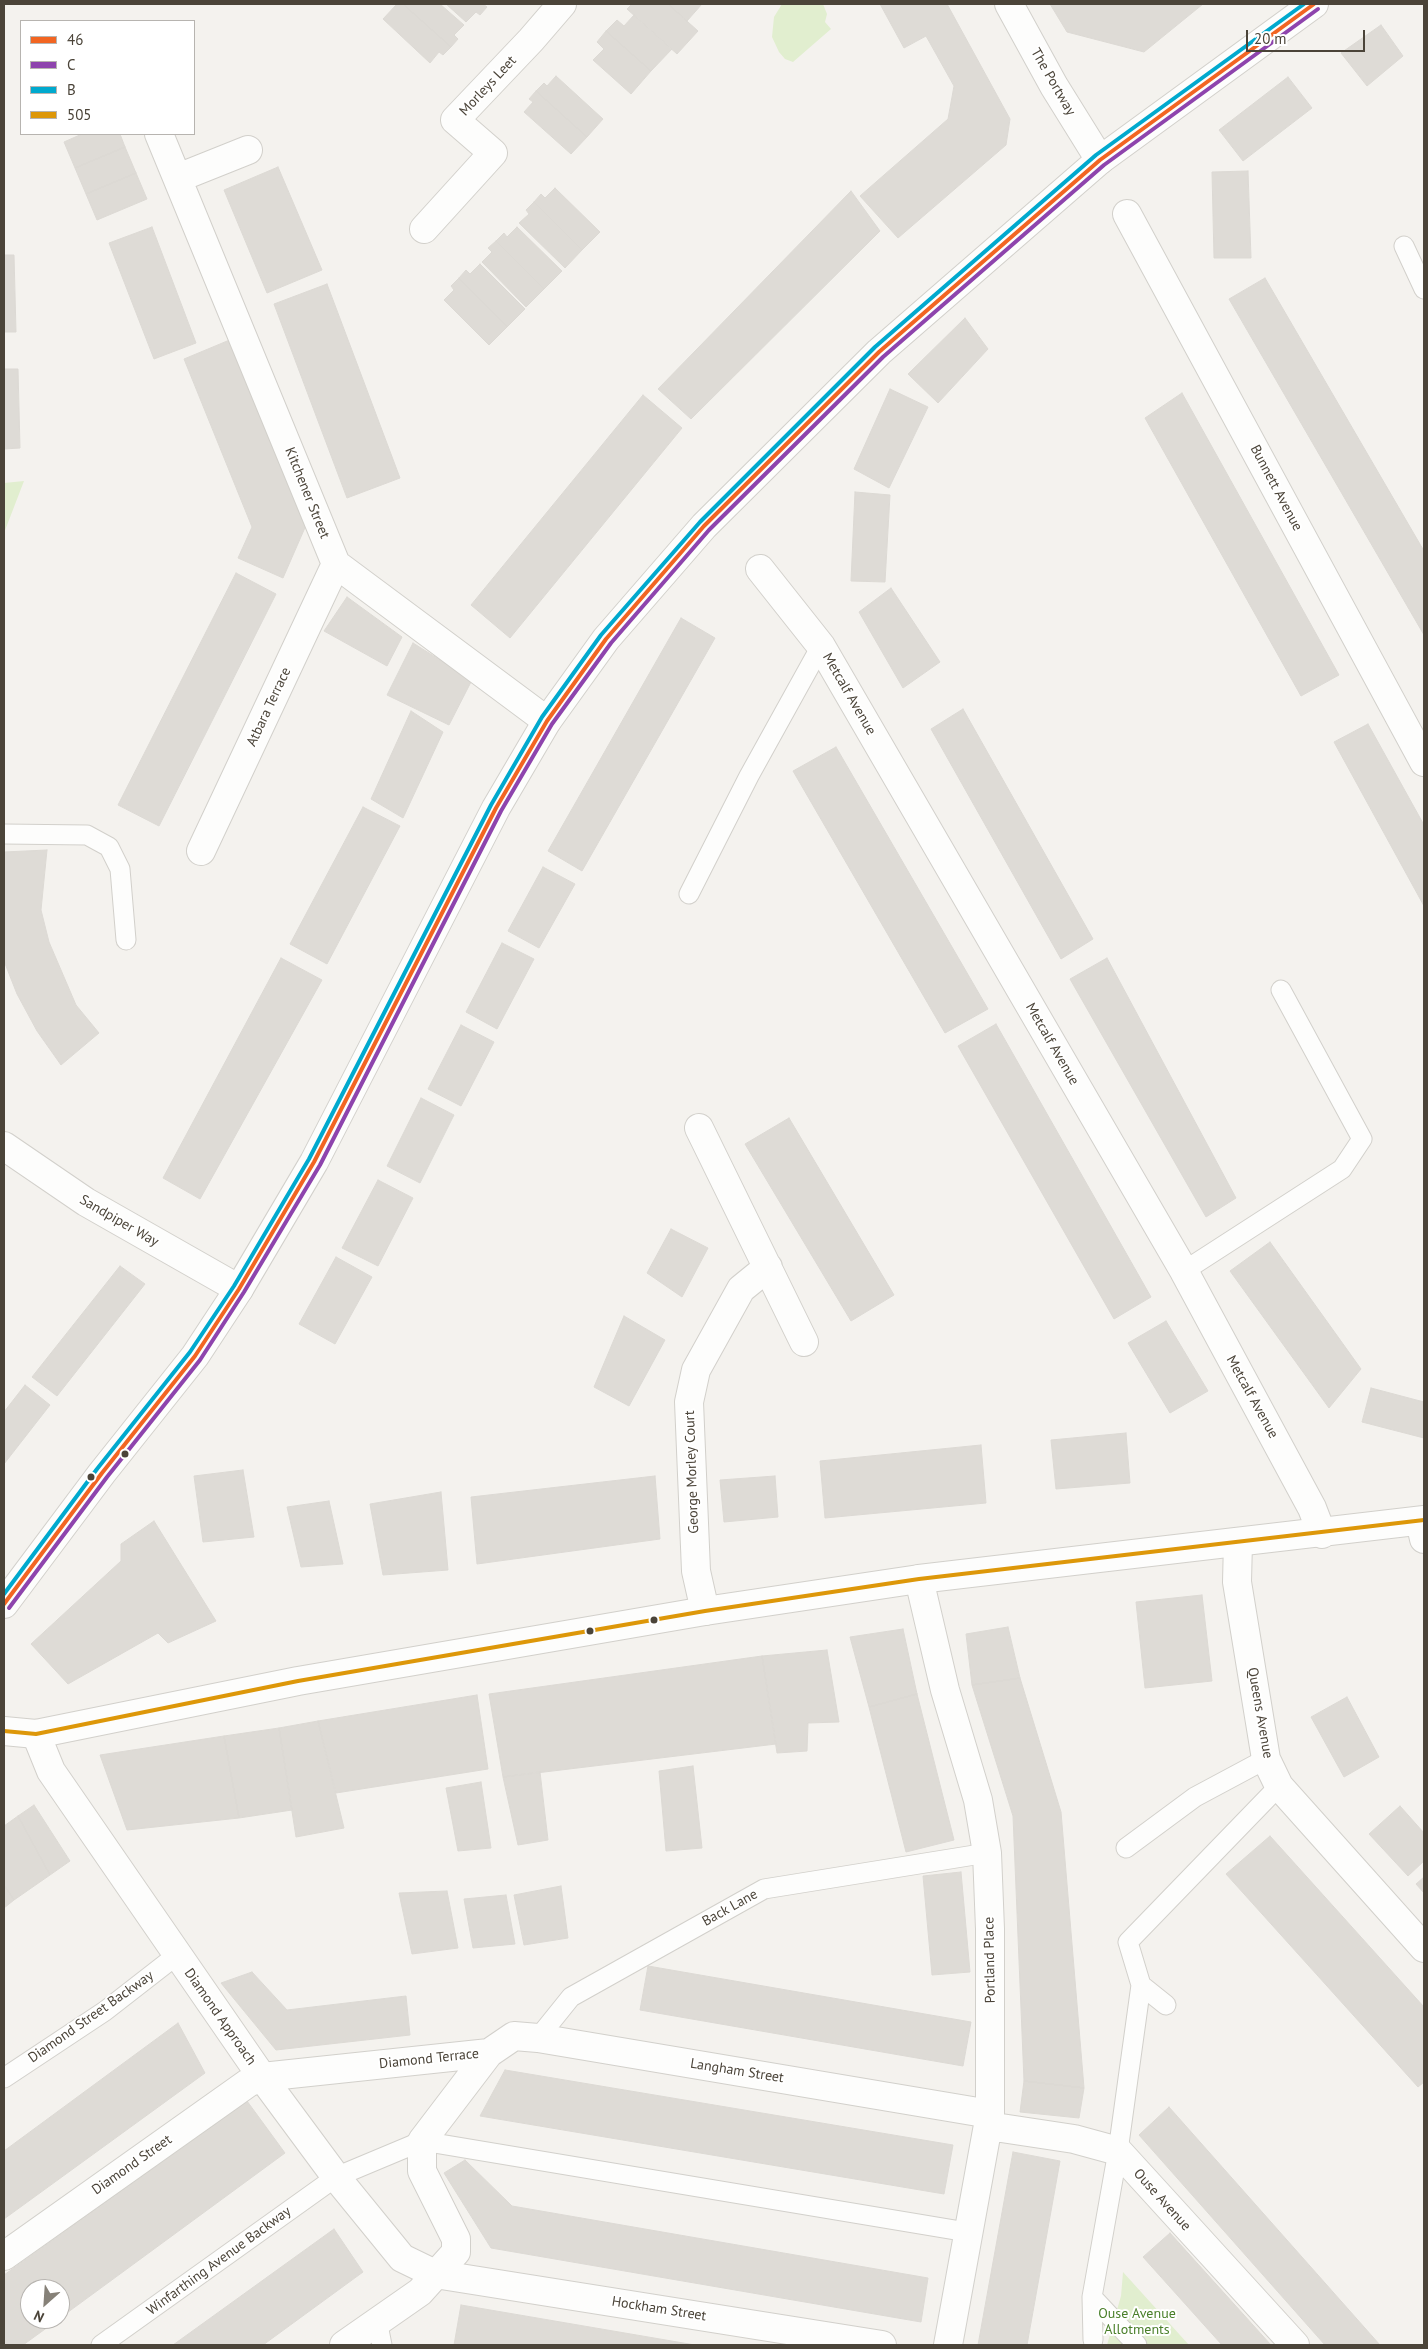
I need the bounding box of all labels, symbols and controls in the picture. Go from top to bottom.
legend [20,20,195,135]
scale bar [1248,20,1367,52]
text: 20 m [1254,29,1287,48]
text: 46 [67,30,83,49]
street label: The Portway [1027,45,1079,119]
street label: Morleys Leet [456,53,520,119]
text: C [67,55,76,74]
text: B [67,80,76,99]
text: 505 [67,105,92,124]
street label: Bunnett Avenue [1246,442,1306,534]
street label: Kitchener Street [281,445,333,541]
street label: Metcalf Avenue [819,650,879,738]
street label: Atbara Terrace [243,665,295,749]
street label: Metcalf Avenue [1022,1000,1082,1088]
street label: Sandpiper Way [76,1192,162,1250]
street label: Metcalf Avenue [1222,1353,1282,1441]
street label: George Morley Court [681,1410,703,1534]
unlabelled marker [120,1449,130,1459]
unlabelled marker [86,1472,96,1482]
unlabelled marker [649,1615,659,1625]
unlabelled marker [585,1626,595,1636]
street label: Queens Avenue [1244,1666,1276,1760]
street label: Back Lane [699,1886,761,1930]
street label: Portland Place [981,1917,999,2003]
street label: Diamond Approach [180,1965,260,2069]
street label: Diamond Street Backway [25,1967,157,2067]
street label: Diamond Terrace [378,2045,480,2073]
street label: Langham Street [689,2055,785,2087]
street label: Diamond Street [89,2131,175,2199]
street label: Ouse Avenue [1130,2166,1194,2234]
street label: Winfarthing Avenue Backway [144,2203,294,2319]
north arrow [20,2279,70,2329]
street label: Hockham Street [611,2293,707,2325]
text: N [31,2306,47,2327]
park label: Ouse Avenue Allotments [1098,2306,1176,2338]

